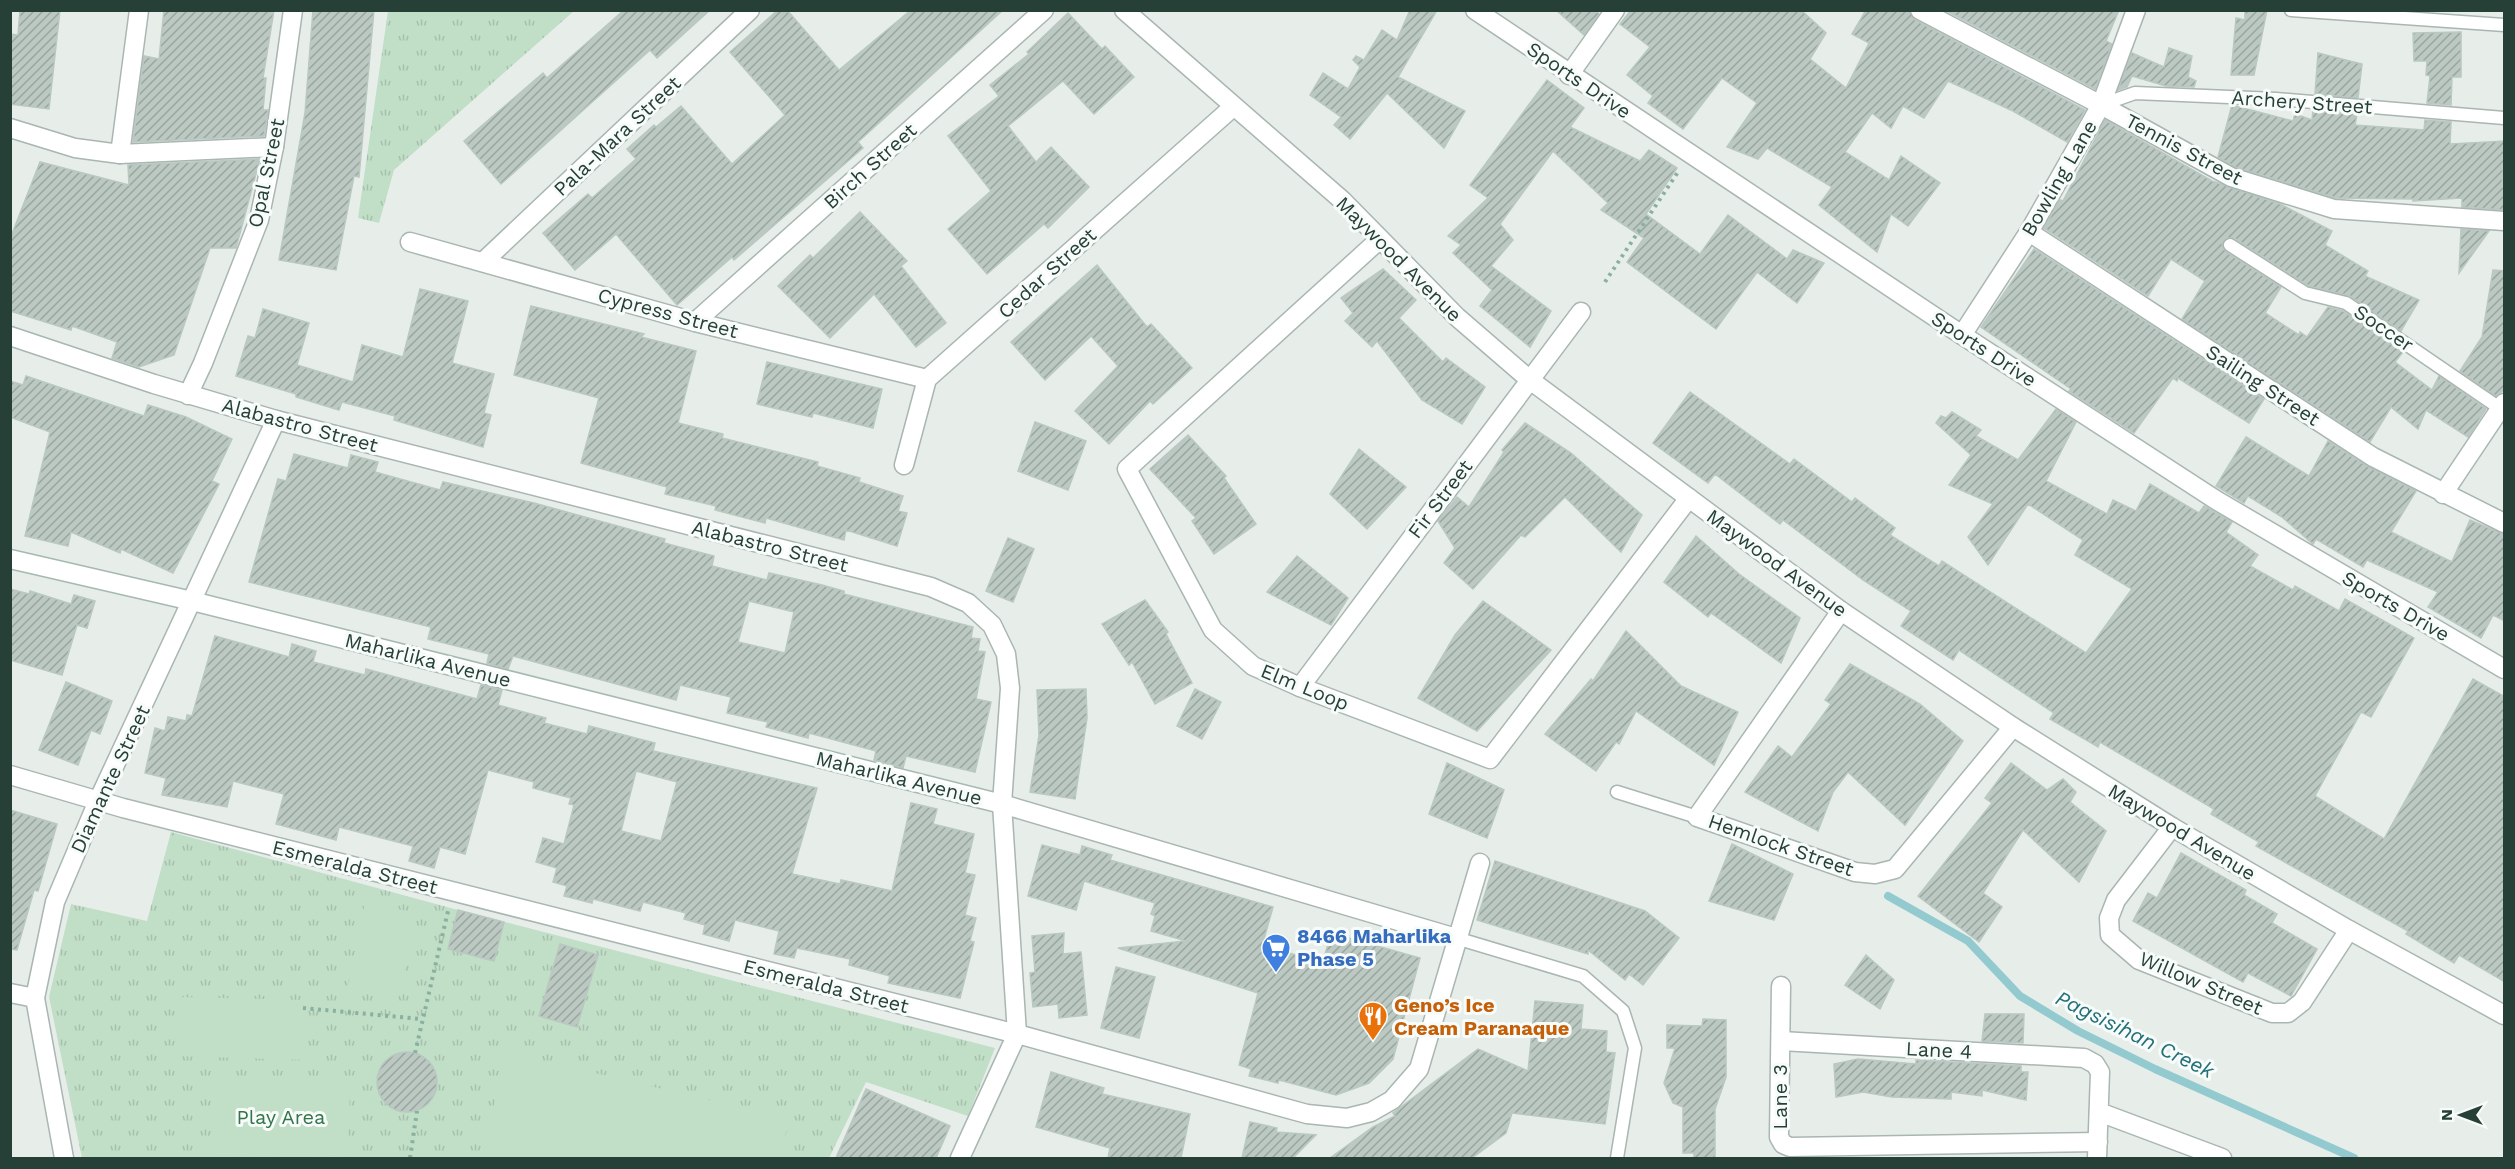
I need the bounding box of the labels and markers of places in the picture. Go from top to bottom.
place label: 8466 Maharlika Phase 5 [1297,924,1452,971]
supermarket icon: 8466 Maharlika Phase 5 [1260,932,1292,974]
place label: Geno’s Ice Cream Paranaque [1394,993,1569,1040]
restaurant icon: Geno’s Ice Cream Paranaque [1357,1000,1389,1042]

